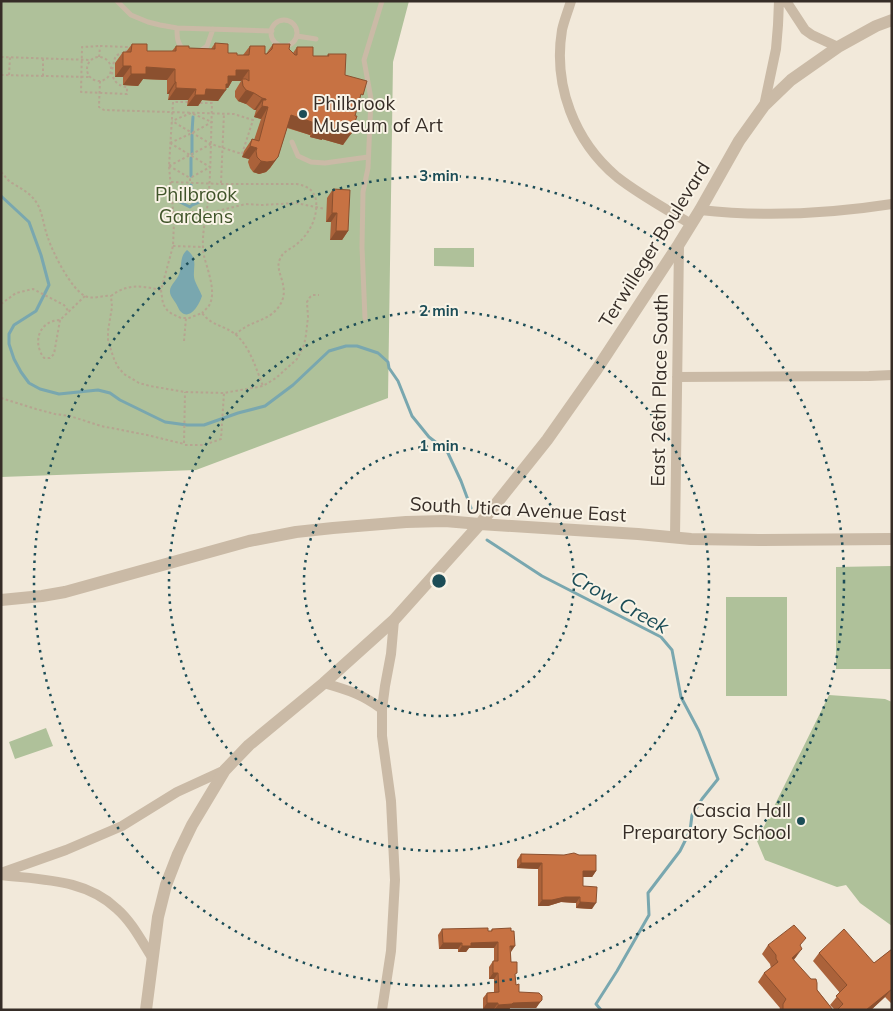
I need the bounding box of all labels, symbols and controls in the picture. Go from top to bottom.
place label: Philbrook Museum of Art [313,91,443,137]
marker: Philbrook Museum of Art [297,108,309,120]
street label: Terwilleger Boulevard [593,157,715,331]
text: 3 min [419,166,459,185]
park label: Philbrook Gardens [155,182,237,228]
street label: East 26th Place South [645,293,673,487]
text: 2 min [419,301,459,320]
text: 1 min [419,436,459,455]
street label: South Utica Avenue East [409,491,627,527]
water label: Crow Creek [567,565,674,639]
centre of rings [430,572,448,590]
place label: Cascia Hall Preparatory School [622,798,791,844]
marker: Cascia Hall Preparatory School [795,815,807,827]

